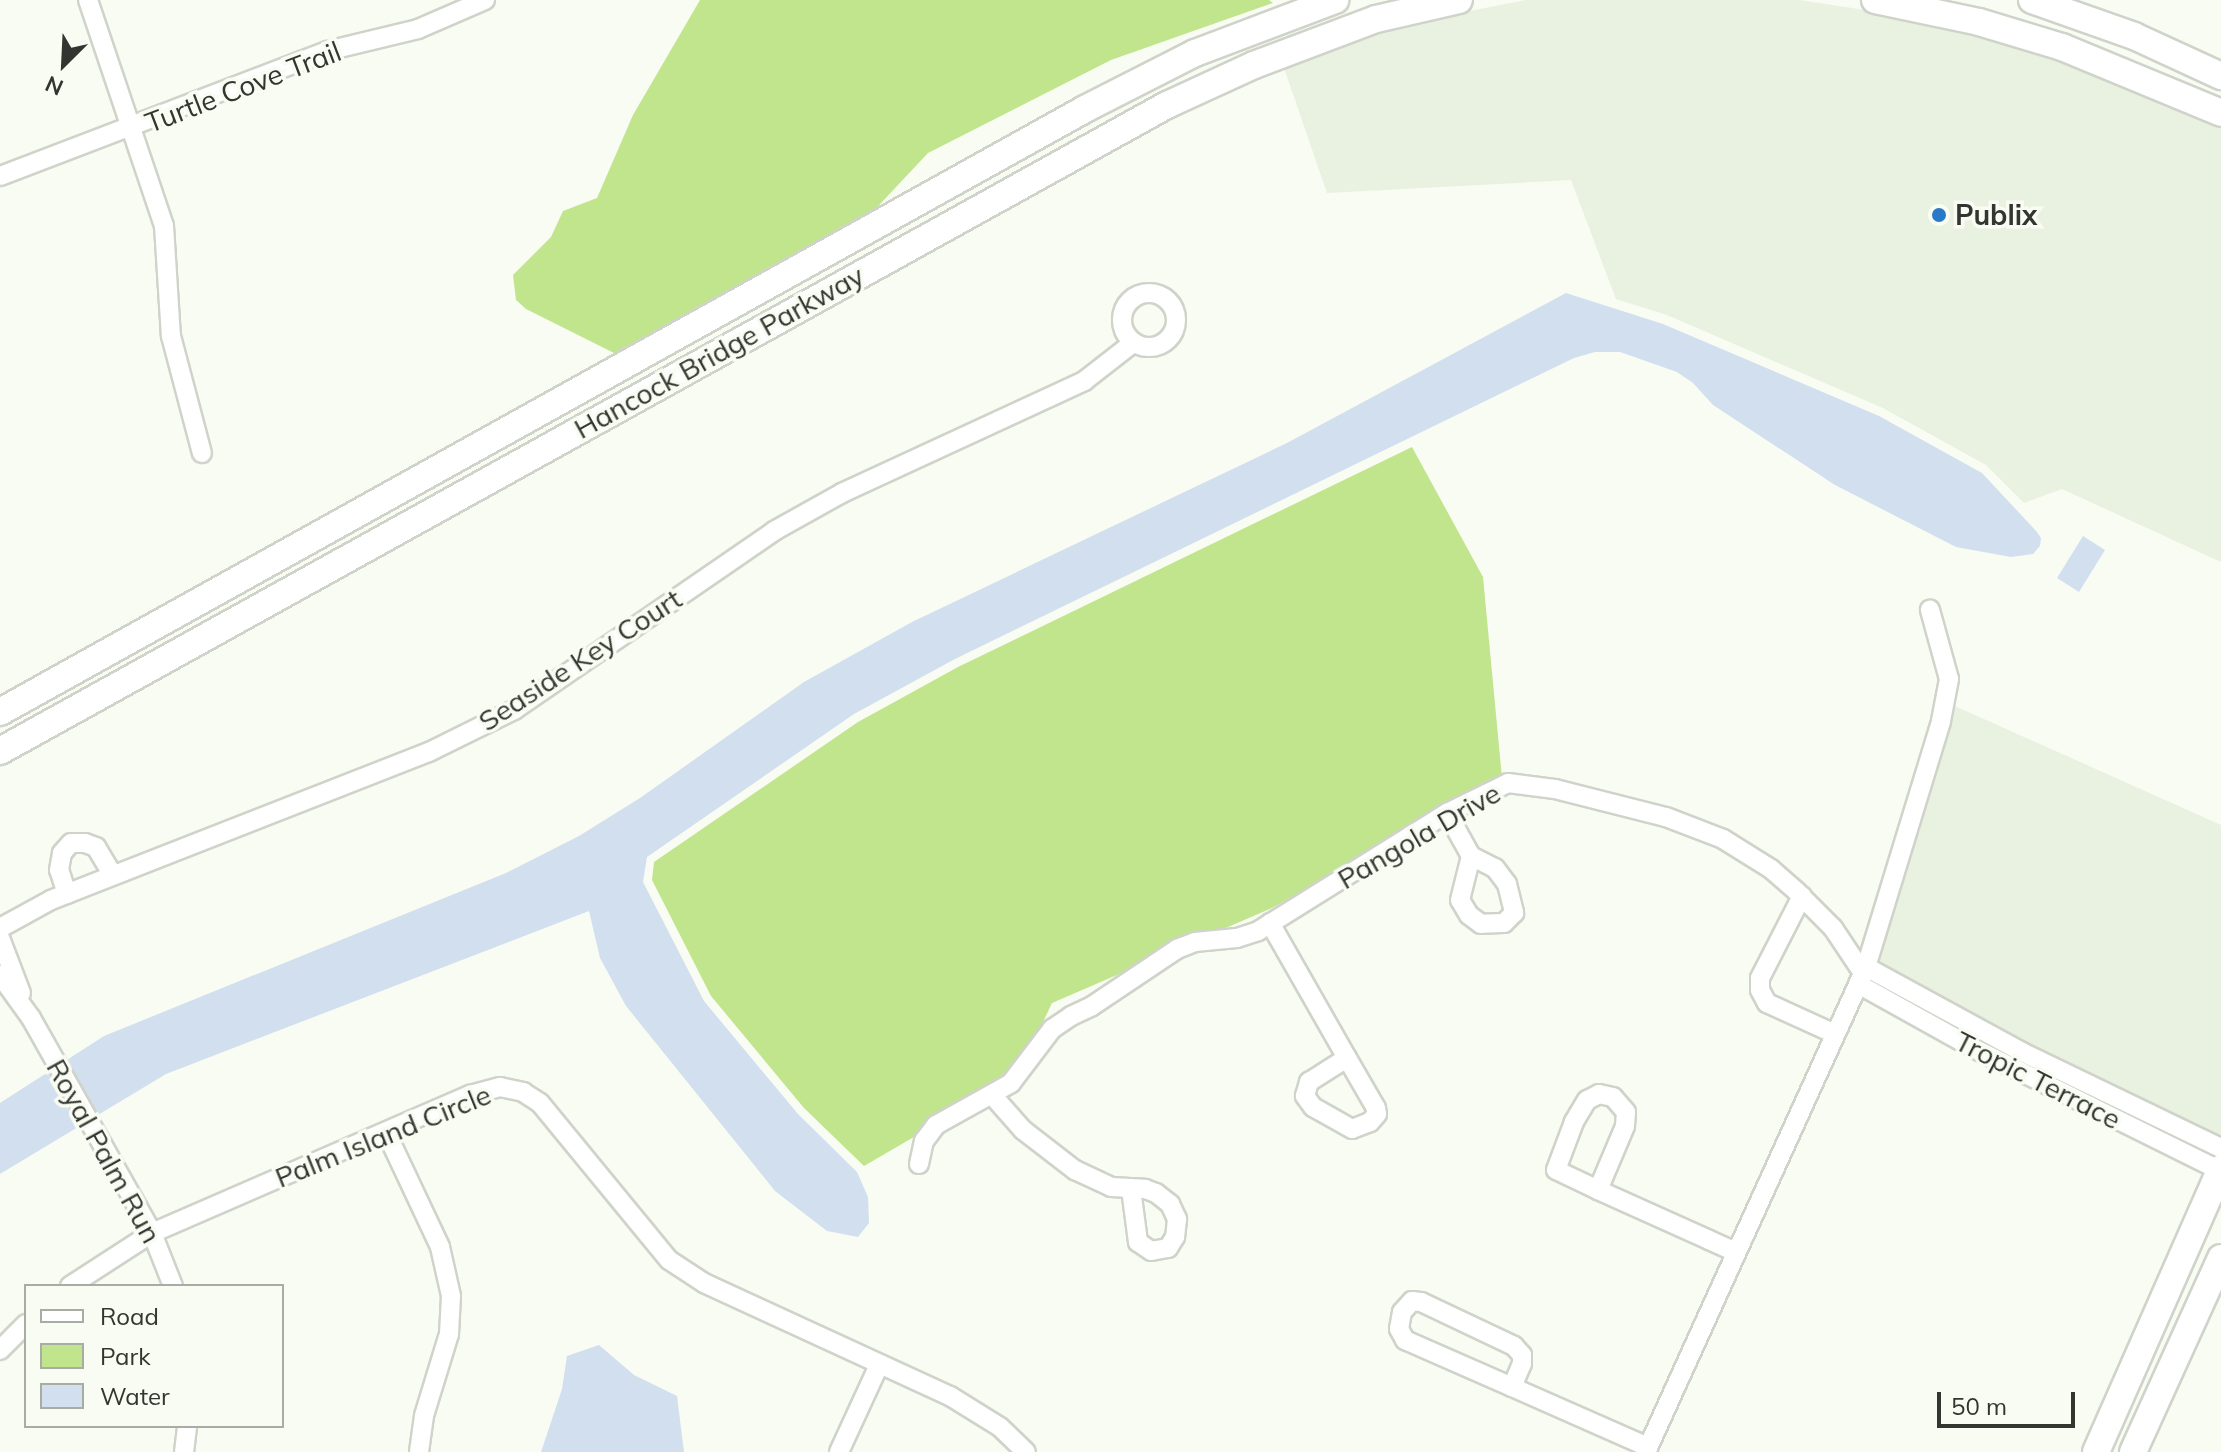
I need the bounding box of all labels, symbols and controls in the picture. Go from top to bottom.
north arrow [24,24,104,104]
street label: Turtle Cove Trail [140,34,346,140]
text: N [41,70,68,102]
place label: Publix [1955,198,2037,232]
marker: Publix [1930,206,1948,224]
street label: Hancock Bridge Parkway [568,258,870,446]
street label: Seaside Key Court [472,582,688,738]
street label: Pangola Drive [1332,776,1506,896]
street label: Tropic Terrace [1950,1024,2126,1136]
street label: Royal Palm Run [40,1053,168,1249]
street label: Palm Island Circle [270,1077,496,1195]
legend [24,1284,284,1428]
text: Road [100,1301,159,1331]
text: Park [100,1341,151,1371]
scale bar [1941,1376,2079,1426]
text: Water [100,1381,170,1411]
text: 50 m [1951,1391,2007,1421]

